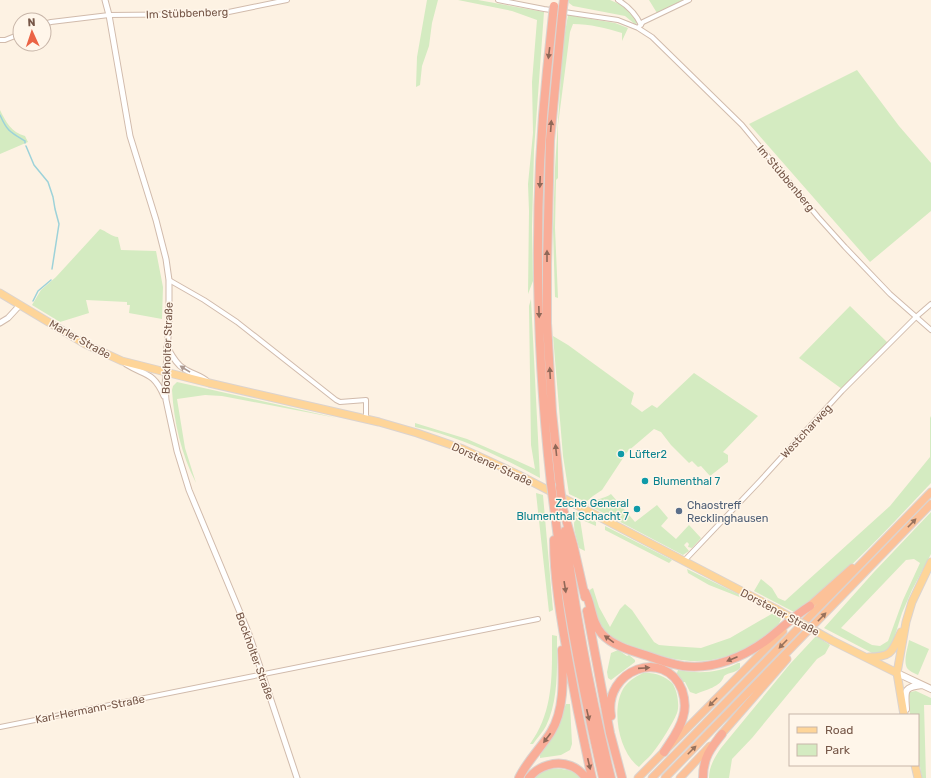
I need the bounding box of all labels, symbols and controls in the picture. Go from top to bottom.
street label: Im Stübbenberg [146,6,228,21]
north arrow [12,12,52,52]
text: N [27,16,36,29]
one-way arrow [546,47,552,59]
one-way arrow [548,120,555,132]
street label: Im Stübbenberg [754,143,817,214]
one-way arrow [537,176,543,189]
one-way arrow [544,249,550,262]
street label: Bockholter Straße [159,302,176,394]
one-way arrow [536,306,543,318]
street label: Marler Straße [47,317,113,362]
one-way arrow [179,365,191,372]
one-way arrow [547,367,554,379]
street label: Westcharweg [778,402,835,461]
street label: Dorstener Straße [449,440,534,489]
one-way arrow [553,444,559,456]
place label: Lüfter2 [629,448,667,461]
marker: Lüfter2 [616,449,626,459]
place label: Blumenthal 7 [653,475,721,488]
marker: Blumenthal 7 [640,476,650,486]
place label: Zeche General Blumenthal Schacht 7 [516,497,629,523]
place label: Chaostreff Recklinghausen [687,499,768,525]
marker: Zeche General Blumenthal Schacht 7 [632,504,642,514]
marker: Chaostreff Recklinghausen [674,506,684,516]
one-way arrow [907,519,916,528]
one-way arrow [562,581,568,593]
street label: Dorstener Straße [738,586,821,639]
street label: Bockholter Straße [233,611,276,702]
one-way arrow [817,612,827,622]
one-way arrow [603,635,614,643]
one-way arrow [778,639,787,649]
one-way arrow [726,656,738,662]
one-way arrow [638,665,650,672]
street label: Karl-Hermann-Straße [34,693,146,726]
one-way arrow [708,697,718,707]
one-way arrow [585,709,591,721]
legend [789,714,919,766]
text: Road [825,723,853,737]
one-way arrow [543,732,551,743]
text: Park [825,743,851,757]
one-way arrow [687,745,697,755]
one-way arrow [586,758,592,770]

